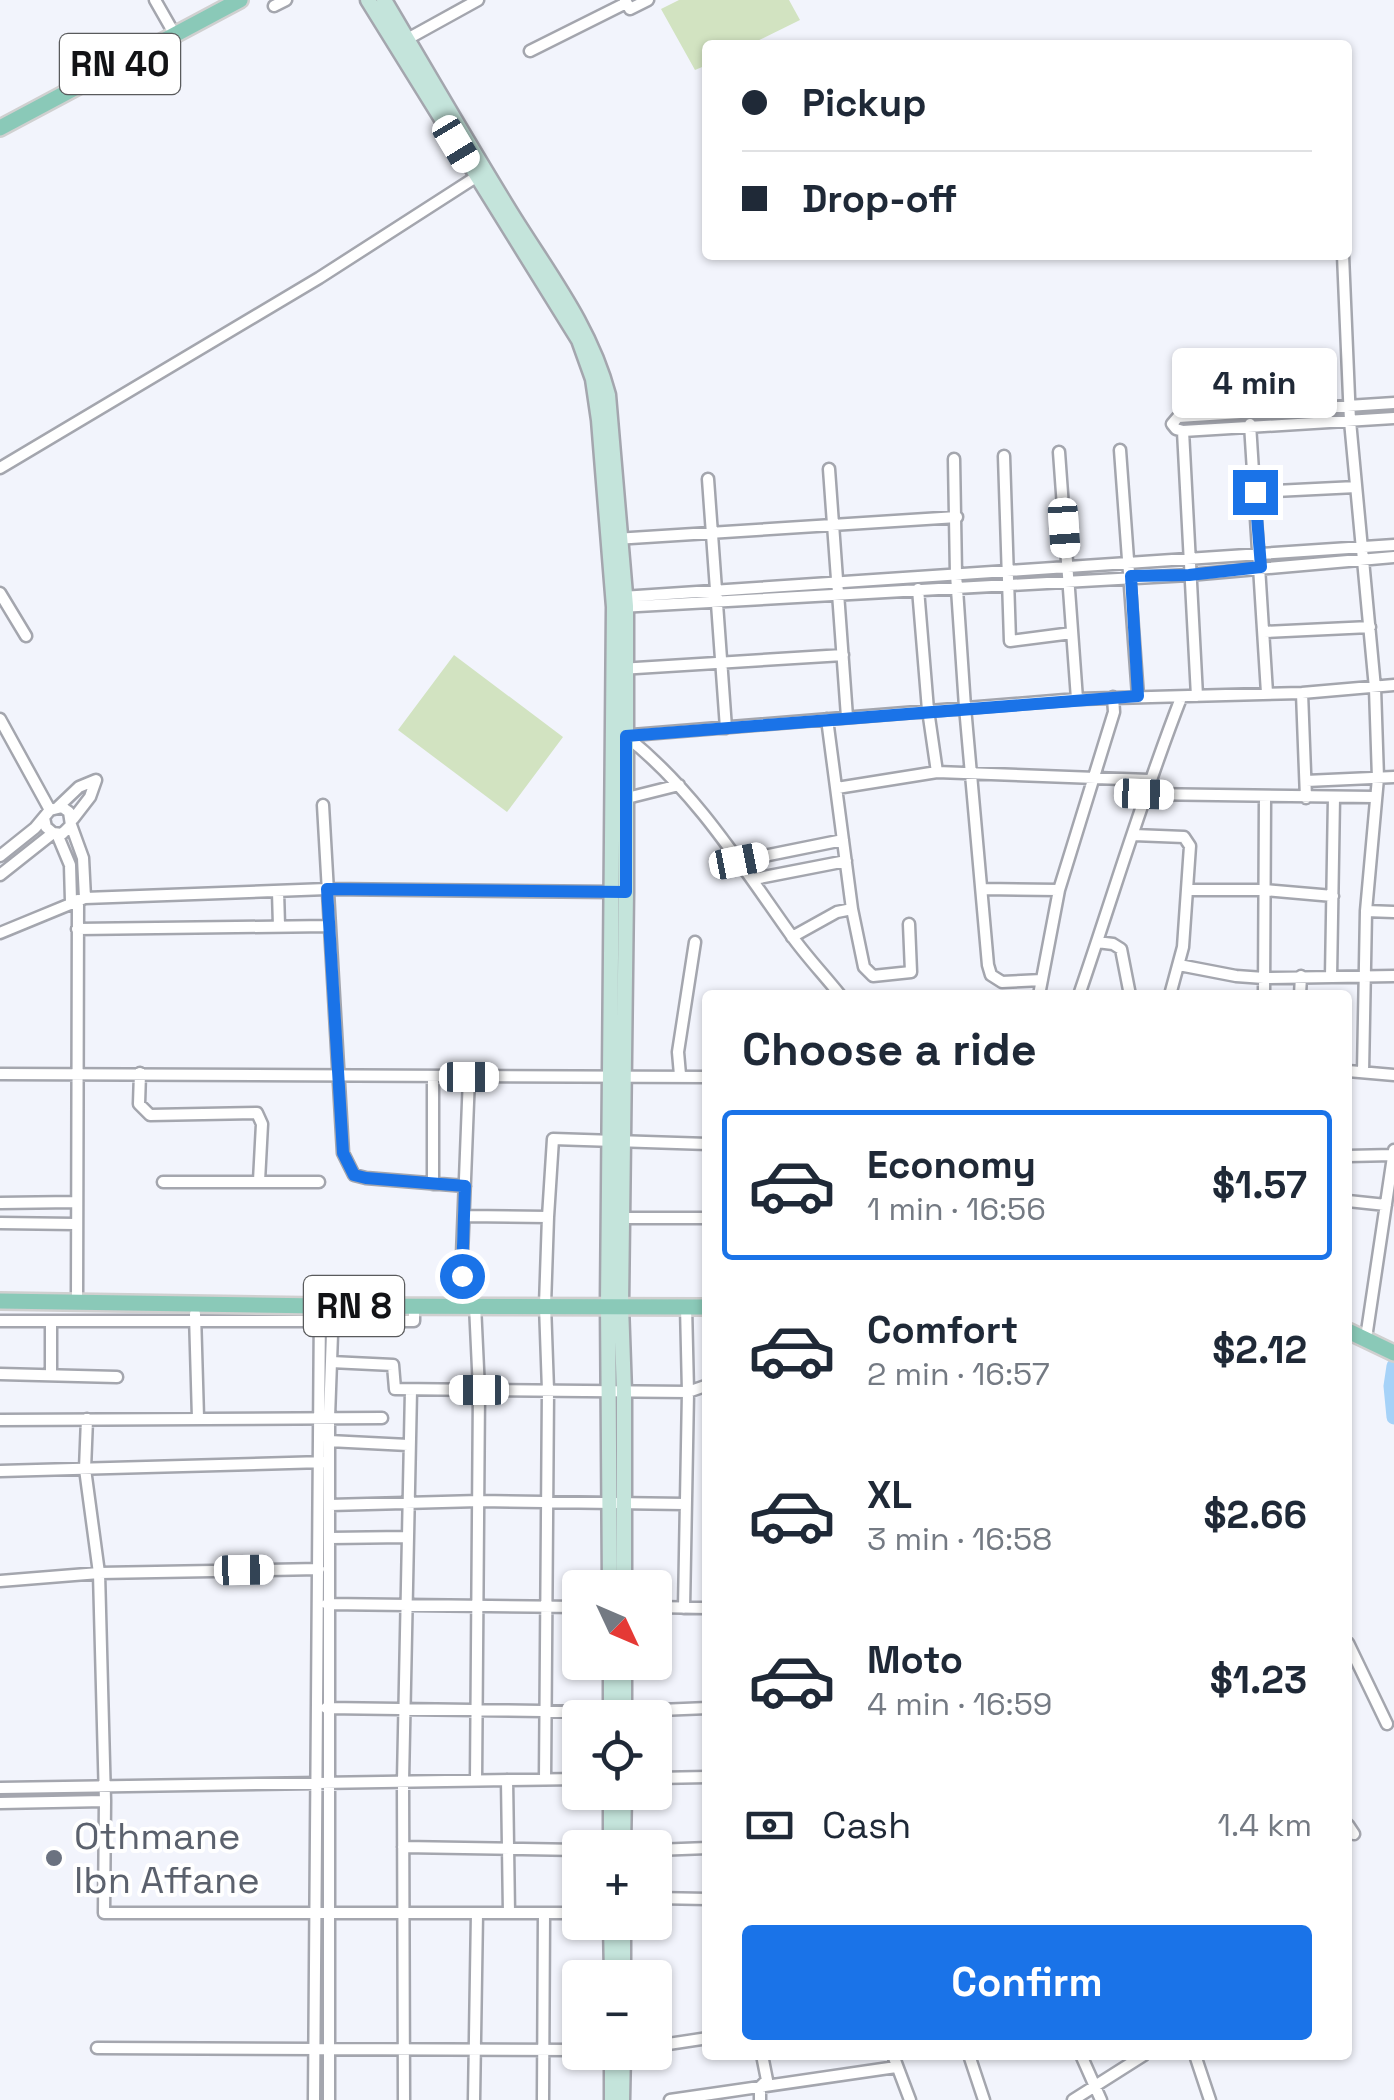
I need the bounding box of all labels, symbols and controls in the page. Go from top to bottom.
road number: RN 40 [60,34,180,94]
text: Pickup [802,79,926,127]
car [428,111,484,177]
text: Drop-off [802,175,957,223]
callout: 4 min [1172,347,1338,417]
text: 4 min [1212,363,1297,403]
route end [1233,470,1278,515]
car [1047,497,1081,559]
car [1113,778,1175,810]
car [707,841,771,881]
text: Choose a ride [742,1021,1037,1078]
car [439,1062,499,1092]
icon: car [747,1140,837,1230]
text: Economy [867,1141,1036,1189]
text: $1.57 [1212,1161,1307,1209]
text: 1 min · 16:56 [867,1189,1046,1229]
route start [440,1254,485,1299]
road number: RN 8 [304,1276,404,1336]
icon: car [747,1305,837,1395]
text: Comfort [867,1306,1018,1354]
text: $2.12 [1212,1326,1307,1374]
text: 2 min · 16:57 [867,1354,1050,1394]
car [449,1375,509,1405]
icon: car [747,1470,837,1560]
text: XL [867,1471,912,1519]
text: $2.66 [1203,1491,1307,1539]
text: 3 min · 16:58 [867,1519,1052,1559]
car [214,1554,274,1586]
north arrow [562,1570,672,1680]
map controls [562,1570,672,2070]
icon: car [747,1635,837,1725]
text: Moto [867,1636,963,1684]
text: $1.23 [1210,1656,1307,1704]
text: 4 min · 16:59 [867,1684,1052,1724]
button: locate [562,1700,672,1810]
icon: cash [742,1798,797,1853]
text: Cash [822,1801,911,1849]
text: 1.4 km [1218,1805,1312,1845]
place label: Othmane Ibn Affane [74,1812,260,1904]
button: + [562,1830,672,1940]
marker: Othmane Ibn Affane [43,1847,65,1869]
button: Confirm [742,1925,1312,2040]
button: − [562,1960,672,2070]

